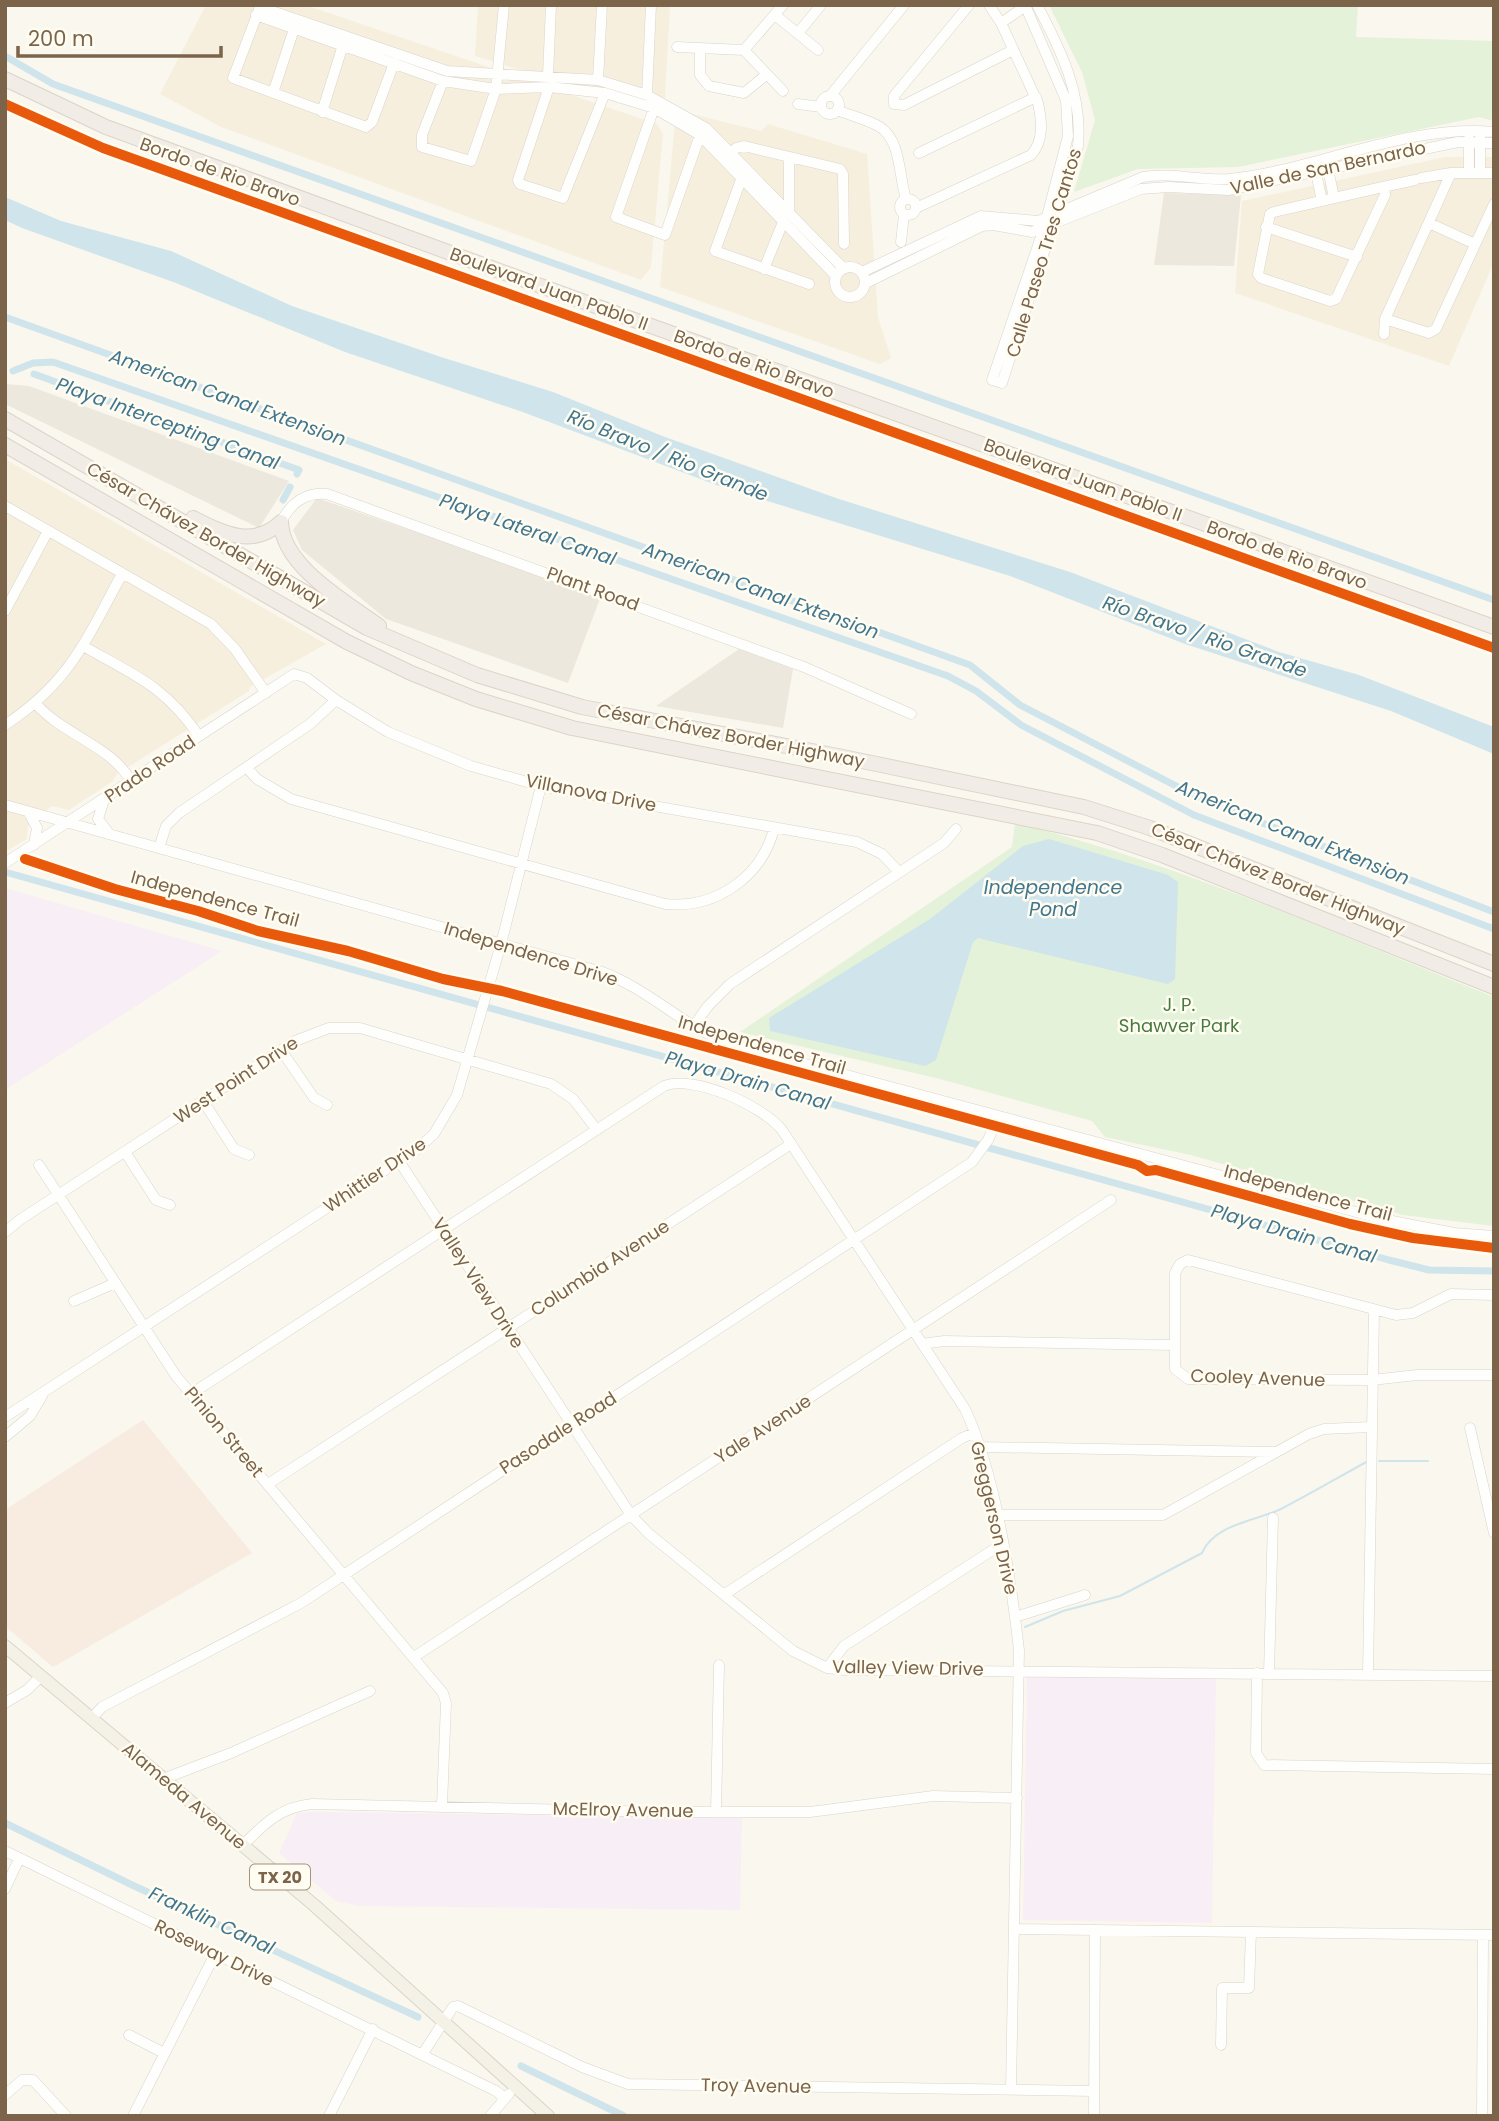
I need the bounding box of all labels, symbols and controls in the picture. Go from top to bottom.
scale bar [18,14,220,58]
text: 200 m [28,24,94,53]
street label: Bordo de Rio Bravo [136,131,304,212]
street label: Valle de San Bernardo [1228,135,1428,200]
street label: Calle Paseo Tres Cantos [1000,145,1087,360]
street label: Boulevard Juan Pablo II [446,241,652,336]
street label: Bordo de Rio Bravo [670,323,838,404]
water label: American Canal Extension [105,342,350,453]
water label: Playa Intercepting Canal [52,370,284,477]
water label: Río Bravo / Rio Grande [563,403,772,508]
street label: Boulevard Juan Pablo II [980,432,1186,527]
street label: César Chávez Border Highway [82,456,330,613]
water label: Playa Lateral Canal [436,487,620,572]
street label: Bordo de Rio Bravo [1203,514,1371,595]
water label: American Canal Extension [638,535,883,646]
street label: Plant Road [543,560,643,617]
water label: Río Bravo / Rio Grande [1099,589,1311,684]
street label: César Chávez Border Highway [595,697,867,774]
street label: Prado Road [99,729,200,808]
street label: Villanova Drive [524,768,659,817]
water label: American Canal Extension [1171,773,1414,892]
street label: César Chávez Border Highway [1148,816,1409,941]
street label: Independence Trail [128,864,302,933]
water label: Independence Pond [984,874,1122,923]
street label: Independence Drive [441,915,621,992]
park label: J. P. Shawver Park [1119,992,1240,1038]
street label: Independence Trail [675,1009,849,1080]
street label: West Point Drive [169,1030,303,1129]
water label: Playa Drain Canal [662,1044,834,1117]
street label: Whittier Drive [318,1131,431,1218]
street label: Independence Trail [1221,1158,1395,1227]
water label: Playa Drain Canal [1208,1197,1380,1270]
street label: Valley View Drive [427,1212,530,1353]
street label: Columbia Avenue [525,1213,674,1322]
street label: Cooley Avenue [1190,1363,1326,1392]
street label: Pinion Street [179,1381,270,1482]
street label: Pasodale Road [494,1385,621,1480]
street label: Yale Avenue [710,1388,816,1469]
street label: Greggerson Drive [965,1439,1024,1597]
street label: Valley View Drive [832,1654,984,1681]
street label: Alameda Avenue [117,1736,252,1855]
street label: McElroy Avenue [552,1796,694,1823]
road number: TX 20 [250,1865,310,1890]
water label: Franklin Canal [145,1880,279,1962]
street label: Roseway Drive [150,1913,278,1992]
street label: Troy Avenue [701,2072,811,2099]

